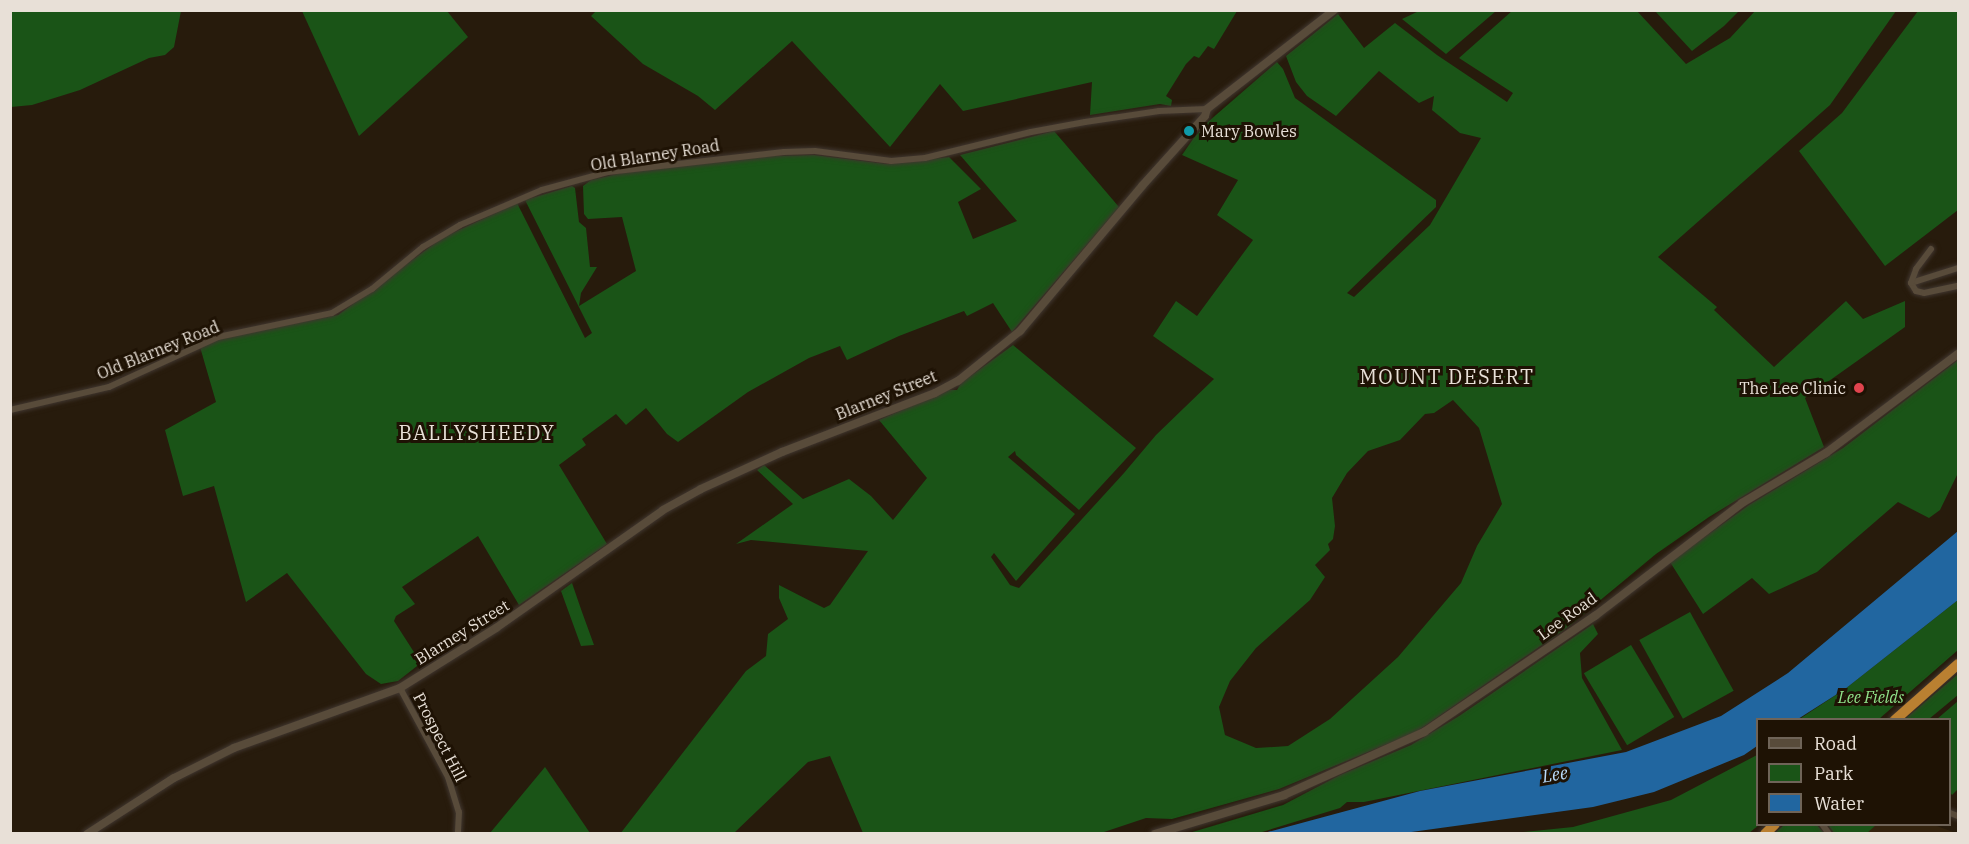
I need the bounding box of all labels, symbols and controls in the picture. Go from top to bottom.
place label: Mary Bowles [1201,121,1297,141]
marker: Mary Bowles [1182,124,1196,138]
street label: Old Blarney Road [589,135,721,175]
street label: Old Blarney Road [94,317,222,383]
district label: MOUNT DESERT [1359,364,1535,388]
street label: Blarney Street [833,366,939,424]
place label: The Lee Clinic [1739,378,1846,398]
marker: The Lee Clinic [1850,379,1868,397]
district label: BALLYSHEEDY [398,420,556,444]
street label: Lee Road [1534,588,1600,644]
street label: Blarney Street [411,595,513,669]
park label: Lee Fields [1838,687,1904,707]
street label: Prospect Hill [409,689,471,785]
legend [1756,718,1951,826]
text: Road [1814,732,1857,755]
water label: Lee [1540,762,1570,788]
text: Park [1814,762,1853,785]
text: Water [1814,792,1864,815]

